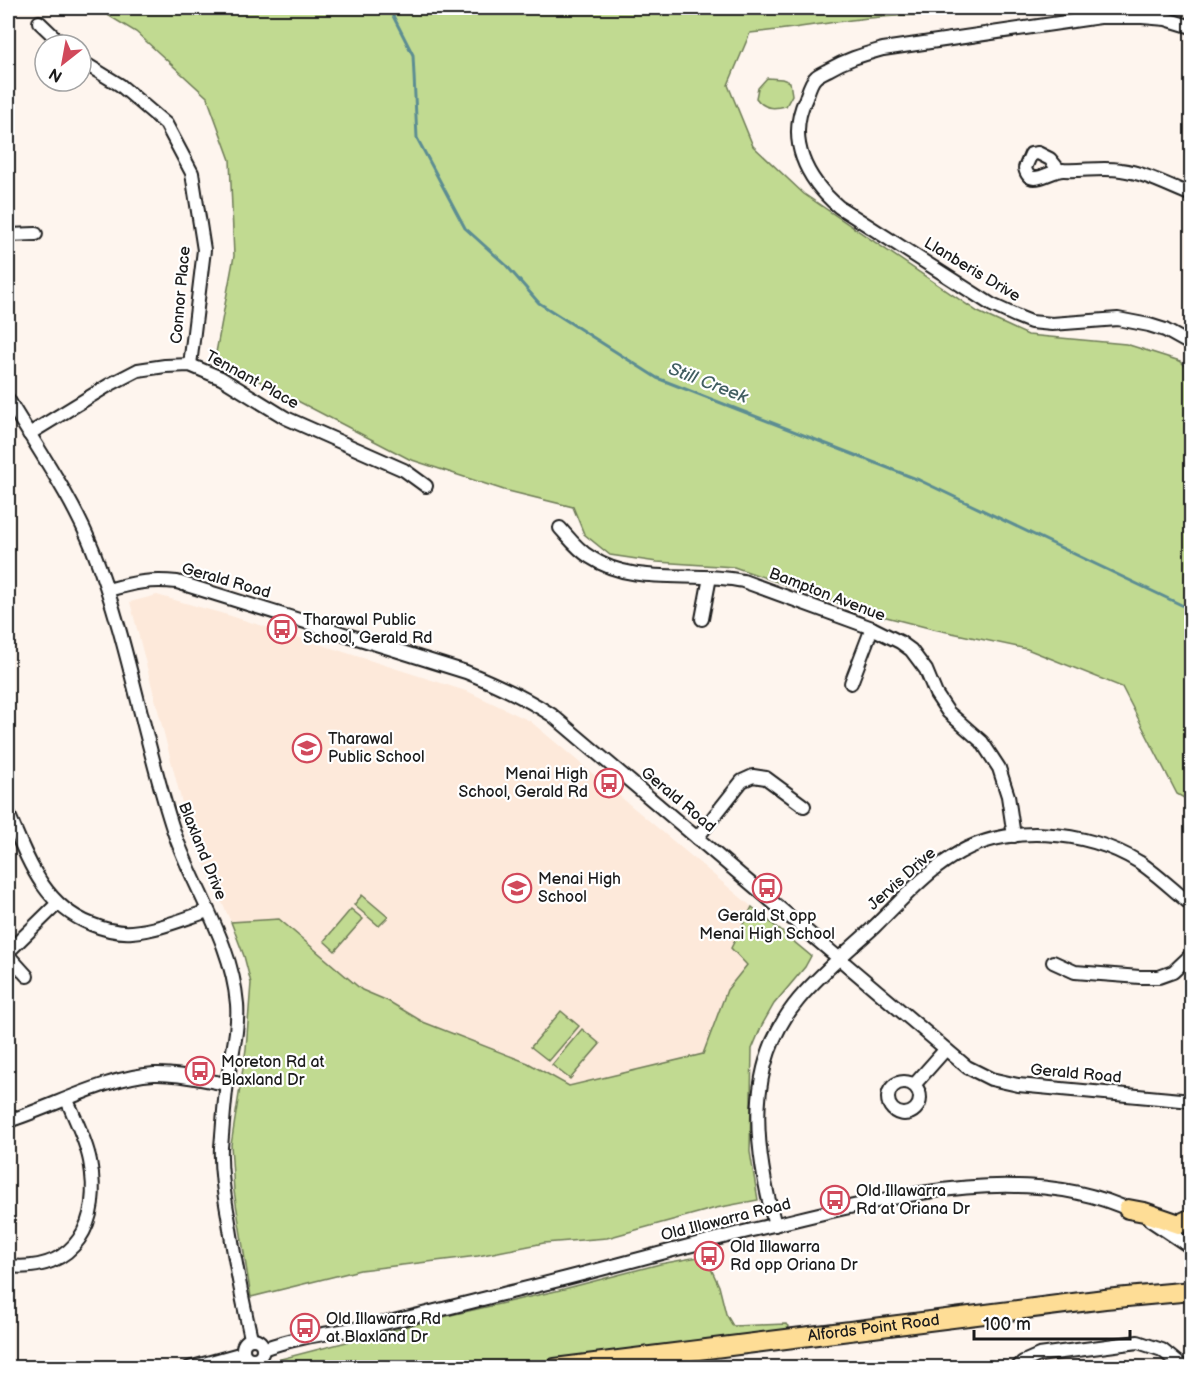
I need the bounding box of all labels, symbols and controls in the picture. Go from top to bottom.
north arrow [33,33,93,93]
text: N [46,63,66,86]
street label: Llanberis Drive [920,234,1024,306]
street label: Connor Place [167,245,195,345]
street label: Tennant Place [202,347,302,414]
water label: Still Creek [665,358,752,408]
street label: Gerald Road [179,559,273,603]
street label: Bampton Avenue [766,564,888,626]
place label: Tharawal Public School, Gerald Rd [303,611,433,648]
bus stop icon: Tharawal Public School, Gerald Rd [266,613,298,645]
place label: Tharawal Public School [328,730,425,767]
school or university icon: Tharawal Public School [291,732,323,764]
street label: Gerald Road [637,763,719,837]
place label: Menai High School, Gerald Rd [458,765,588,802]
bus stop icon: Menai High School, Gerald Rd [593,767,625,799]
street label: Blaxland Drive [174,799,230,903]
street label: Jervis Drive [864,843,940,914]
place label: Menai High School [538,870,621,907]
school or university icon: Menai High School [501,872,533,904]
bus stop icon: Gerald St opp Menai High School [751,872,783,904]
place label: Gerald St opp Menai High School [699,907,835,944]
place label: Moreton Rd at Blaxland Dr [221,1053,325,1090]
bus stop icon: Moreton Rd at Blaxland Dr [184,1055,216,1087]
street label: Gerald Road [1030,1061,1122,1087]
place label: Old Illawarra Rd at Oriana Dr [856,1182,970,1219]
bus stop icon: Old Illawarra Rd at Oriana Dr [819,1184,851,1216]
street label: Old Illawarra Road [659,1195,793,1245]
place label: Old Illawarra Rd opp Oriana Dr [730,1238,858,1275]
bus stop icon: Old Illawarra Rd opp Oriana Dr [693,1240,725,1272]
scale bar [974,1303,1130,1341]
place label: Old Illawarra Rd at Blaxland Dr [326,1310,441,1347]
street label: Alfords Point Road [806,1310,941,1346]
bus stop icon: Old Illawarra Rd at Blaxland Dr [289,1312,321,1344]
text: 100 m [983,1314,1031,1335]

